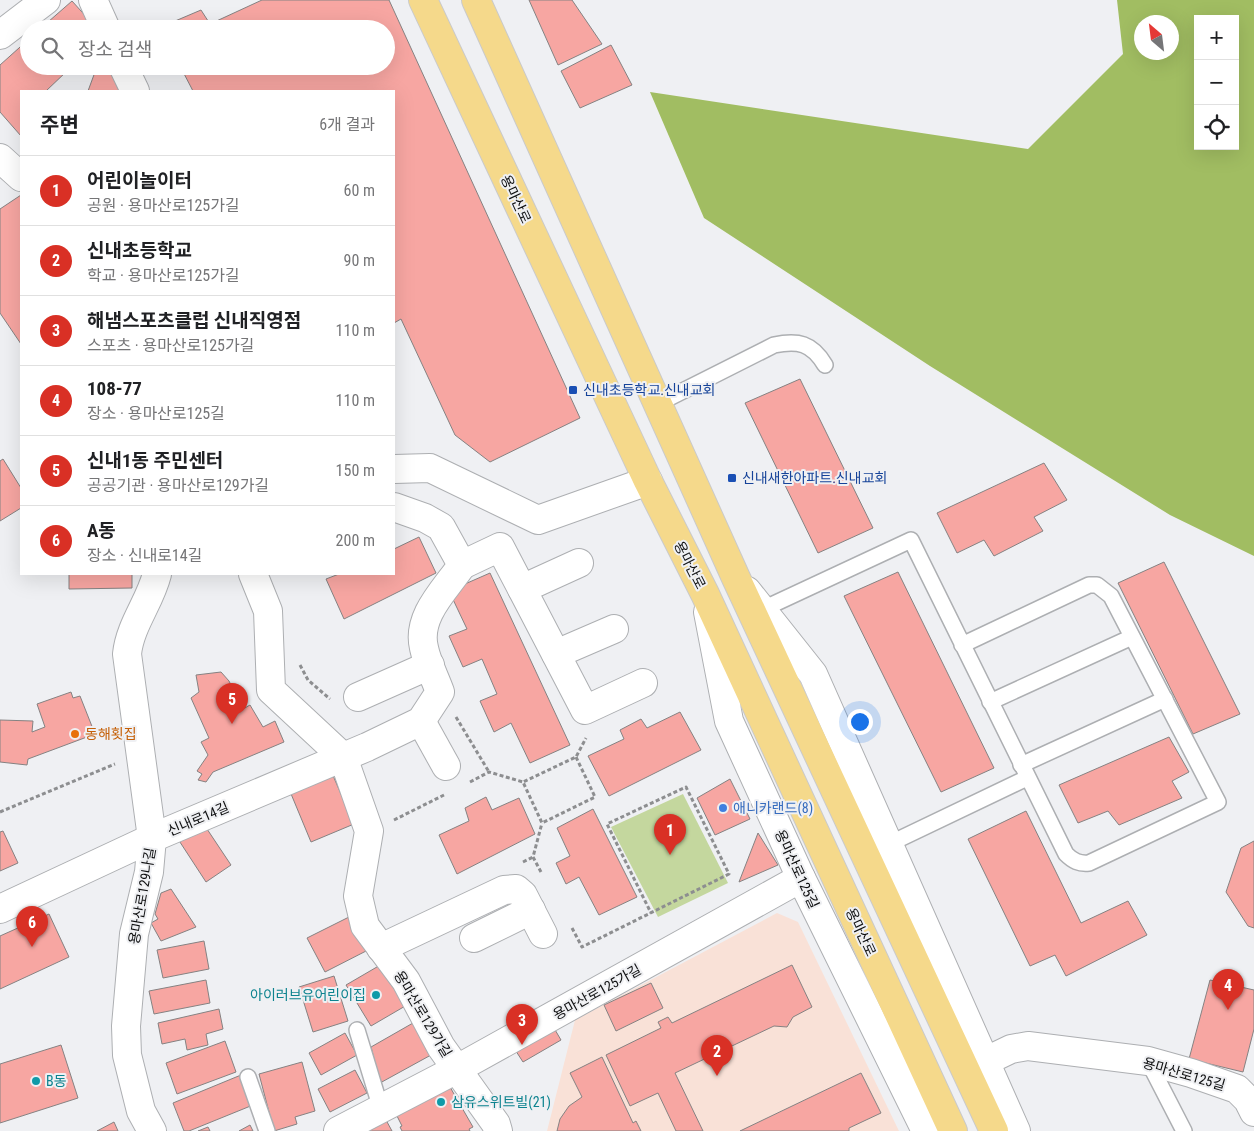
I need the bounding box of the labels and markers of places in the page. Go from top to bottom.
place label: 신내초등학교.신내교회 [583,382,716,398]
marker: 신내초등학교.신내교회 [567,384,579,396]
place label: 신내새한아파트.신내교회 [742,470,887,486]
marker: 신내새한아파트.신내교회 [726,472,738,484]
pin: 5 [216,683,248,724]
place label: 동해횟집 [85,726,137,742]
marker: 동해횟집 [69,728,81,740]
place label: 애니카랜드(8) [733,800,813,817]
marker: 애니카랜드(8) [717,802,729,814]
pin: 1 [654,814,686,855]
pin: 6 [16,906,48,947]
pin: 4 [1212,969,1244,1010]
place label: 아이러브유어린이집 [250,987,366,1003]
marker: 아이러브유어린이집 [370,989,382,1001]
pin: 3 [506,1004,538,1045]
pin: 2 [701,1035,733,1076]
place label: B동 [46,1073,67,1089]
marker: B동 [30,1075,42,1087]
place label: 삼유스위트빌(21) [451,1094,551,1111]
marker: 삼유스위트빌(21) [435,1096,447,1108]

